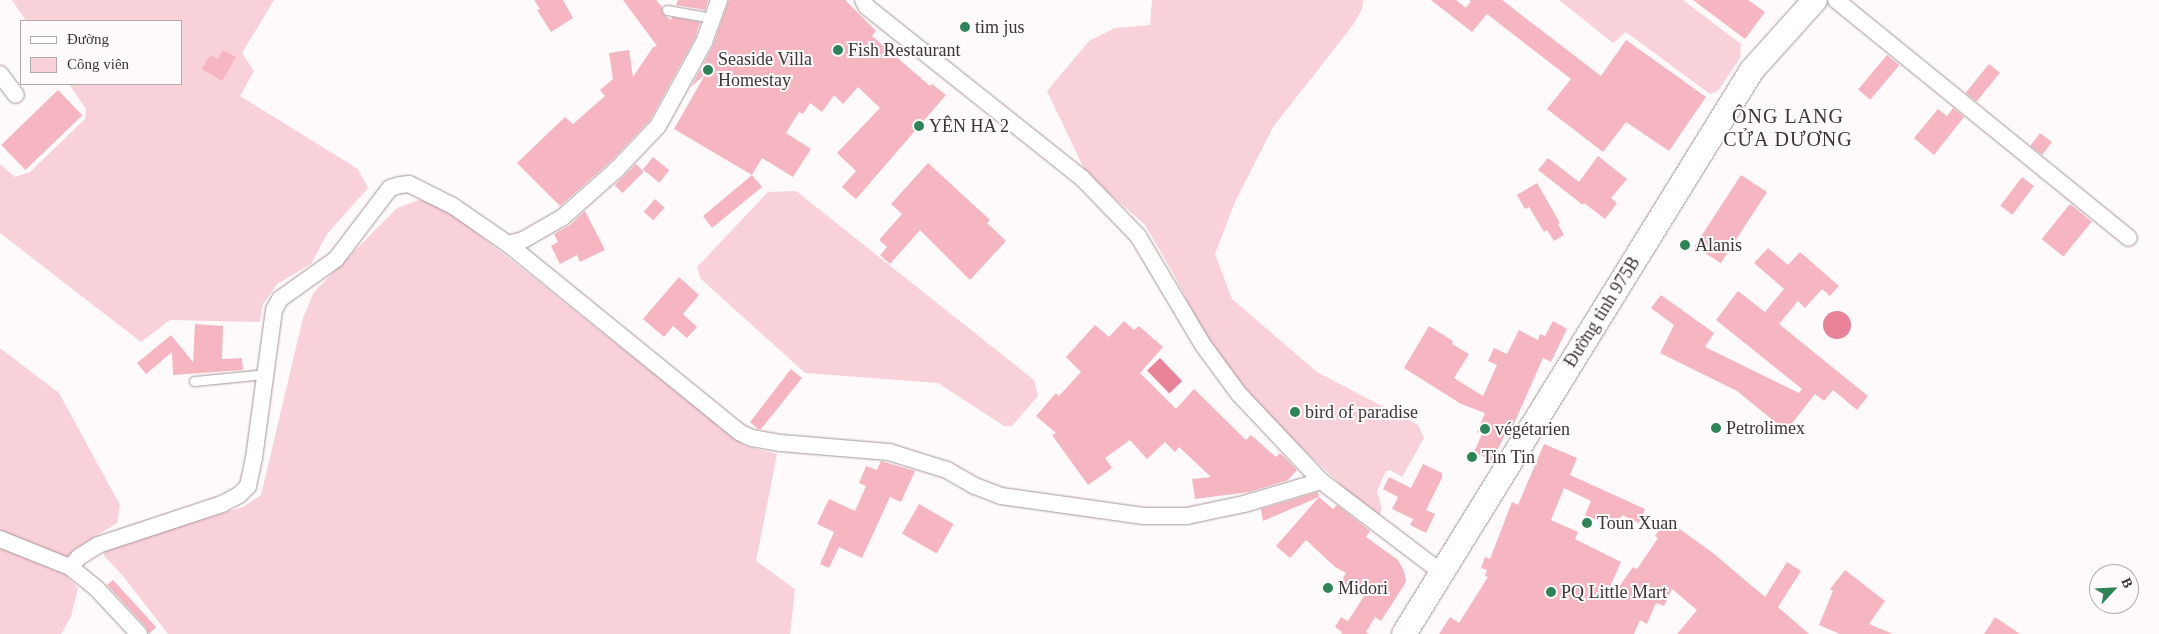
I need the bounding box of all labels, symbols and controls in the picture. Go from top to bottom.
place label: tim jus [975,16,1025,38]
legend [20,20,182,85]
marker: tim jus [959,21,971,33]
text: Đường [67,31,109,47]
place label: Fish Restaurant [848,39,960,61]
marker: Fish Restaurant [832,44,844,56]
place label: Seaside Villa Homestay [718,49,812,92]
text: Công viên [67,56,129,72]
marker: Seaside Villa Homestay [702,64,714,76]
district label: ÔNG LANG CỬA DƯƠNG [1722,105,1854,152]
place label: YÊN HA 2 [929,115,1010,137]
marker: YÊN HA 2 [913,120,925,132]
place label: Alanis [1695,234,1742,256]
marker: Alanis [1679,239,1691,251]
street label: Đường tỉnh 975B [1559,253,1645,371]
place label: bird of paradise [1305,401,1418,423]
marker: bird of paradise [1289,406,1301,418]
place label: Petrolimex [1726,417,1805,439]
place label: végétarien [1495,418,1570,440]
marker: Petrolimex [1710,422,1722,434]
marker: végétarien [1479,423,1491,435]
place label: Tin Tin [1482,446,1535,468]
marker: Tin Tin [1466,451,1478,463]
place label: Toun Xuan [1597,512,1677,534]
marker: Toun Xuan [1581,517,1593,529]
north arrow [2089,564,2139,614]
text: B [2118,575,2136,590]
place label: Midori [1338,577,1388,599]
place label: PQ Little Mart [1561,581,1667,603]
marker: Midori [1322,582,1334,594]
marker: PQ Little Mart [1545,586,1557,598]

